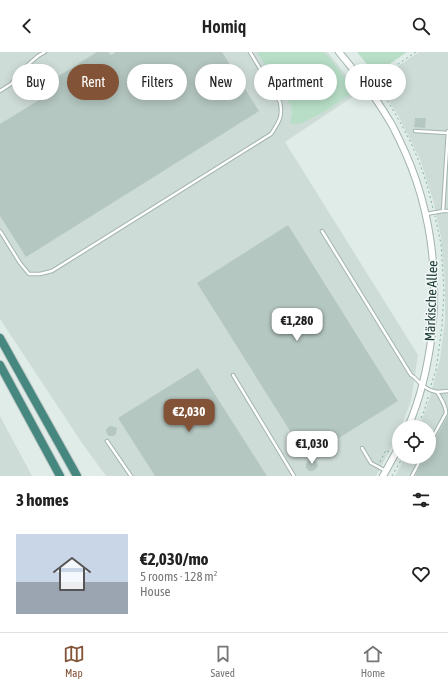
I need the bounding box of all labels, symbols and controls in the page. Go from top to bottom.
icon: back [16,15,38,37]
icon: search [410,15,432,37]
text: Homiq [202,16,246,37]
chip: Buy [12,64,59,100]
chip: Rent [67,64,119,100]
chip: Filters [127,64,187,100]
chip: New [195,64,246,100]
chip: Apartment [254,64,337,100]
chip: House [345,64,406,100]
street label: Märkische Allee [422,260,440,342]
pin: €1,280 [264,308,330,342]
text: €1,280 [281,313,313,328]
pin: €2,030 [156,399,222,433]
text: €2,030 [173,404,205,419]
map controls [392,420,436,464]
button: locate [392,420,436,464]
pin: €1,030 [279,431,345,465]
text: €1,030 [296,436,328,451]
icon: filters [410,489,432,511]
text: 3 homes [16,490,69,510]
text: €2,030/mo [140,549,209,569]
icon: home [48,550,96,598]
icon: heart [410,563,432,585]
text: 5 rooms · 128 m² [140,569,217,584]
text: House [140,584,170,599]
tab: Map [63,643,85,679]
tab: Saved [211,643,235,679]
tab: Home [361,643,385,679]

